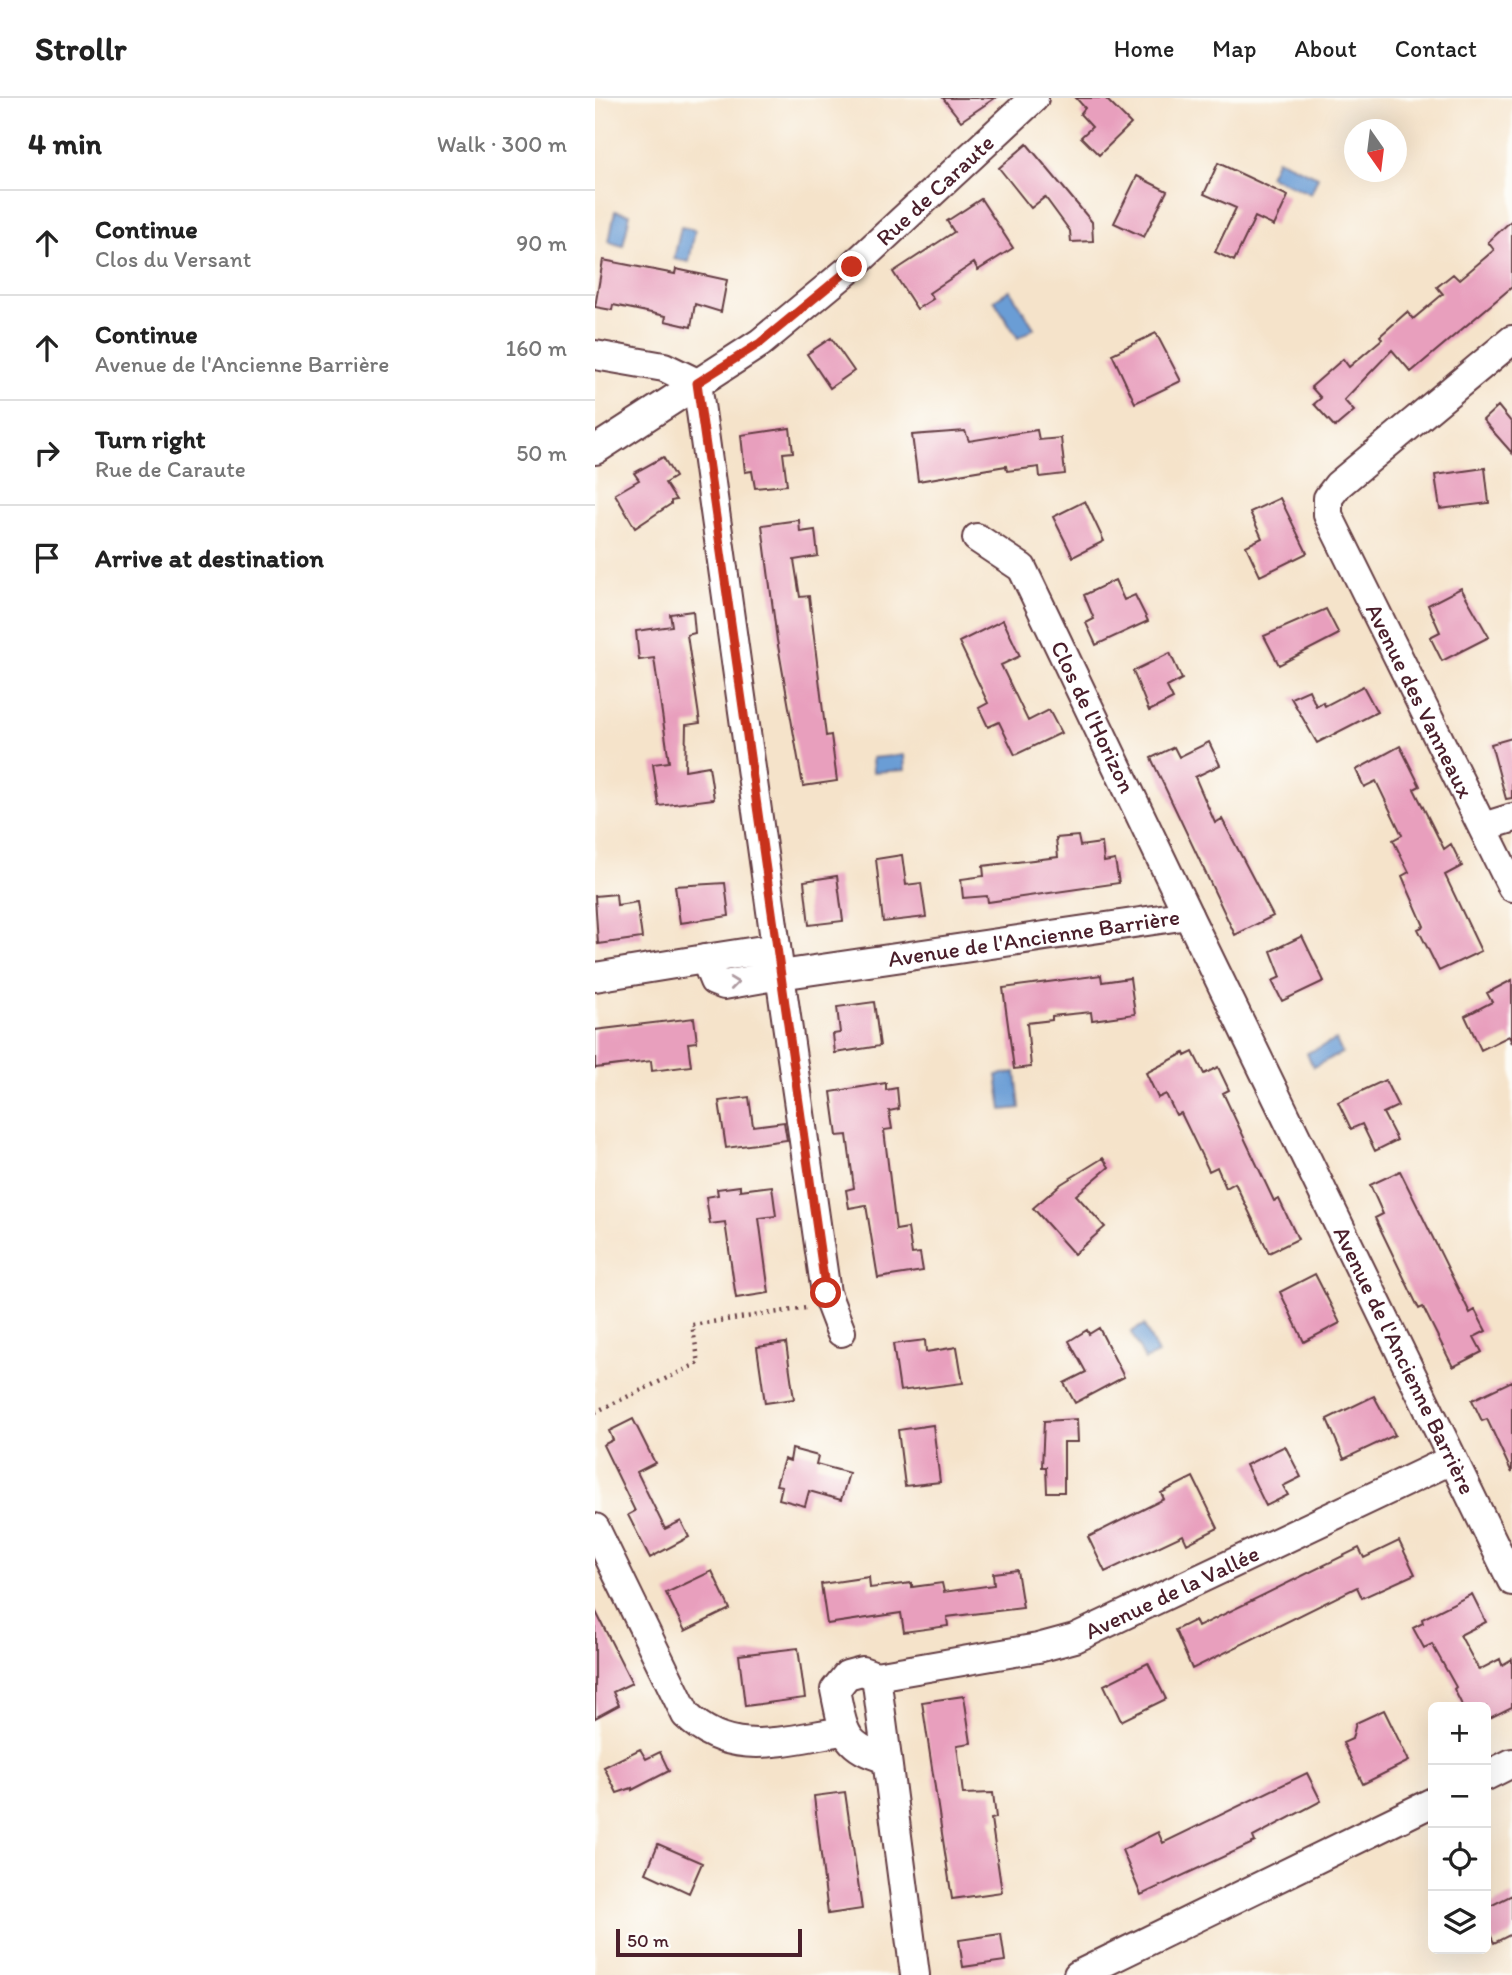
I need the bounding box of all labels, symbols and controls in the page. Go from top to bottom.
text: Strollr [35,29,126,68]
text: Home [1114,34,1174,63]
text: Map [1212,34,1256,63]
text: About [1294,34,1357,63]
text: Contact [1395,34,1477,63]
north arrow [1344,119,1407,182]
text: 4 min [28,125,102,162]
street label: Rue de Caraute [870,128,1000,252]
text: Walk · 300 m [437,130,567,158]
text: Continue [95,213,198,245]
icon: ahead [28,224,66,262]
text: 90 m [516,229,567,257]
text: Clos du Versant [95,245,251,273]
route end [836,251,867,282]
text: Continue [95,318,198,350]
icon: ahead [28,329,66,367]
text: 160 m [505,334,567,362]
text: Avenue de l'Ancienne Barrière [95,350,389,378]
text: Turn right [95,423,206,455]
icon: right [28,434,66,472]
text: 50 m [516,439,567,467]
text: Rue de Caraute [95,455,246,483]
icon: arrive [28,539,66,577]
text: Arrive at destination [95,542,324,574]
street label: Avenue des Vanneaux [1360,599,1480,803]
street label: Clos de l'Horizon [1045,636,1142,797]
street label: Avenue de l'Ancienne Barrière [886,902,1182,973]
one-way arrow [728,975,740,990]
street label: Avenue de l'Ancienne Barrière [1328,1222,1482,1499]
route start [810,1277,841,1308]
street label: Avenue de la Vallée [1080,1539,1264,1645]
map controls [1428,1702,1491,1954]
button: + [1428,1702,1491,1765]
button: − [1428,1765,1491,1828]
button: locate [1428,1828,1491,1891]
button: layers [1428,1891,1491,1954]
scale bar [616,1926,801,1958]
text: 50 m [627,1929,669,1952]

